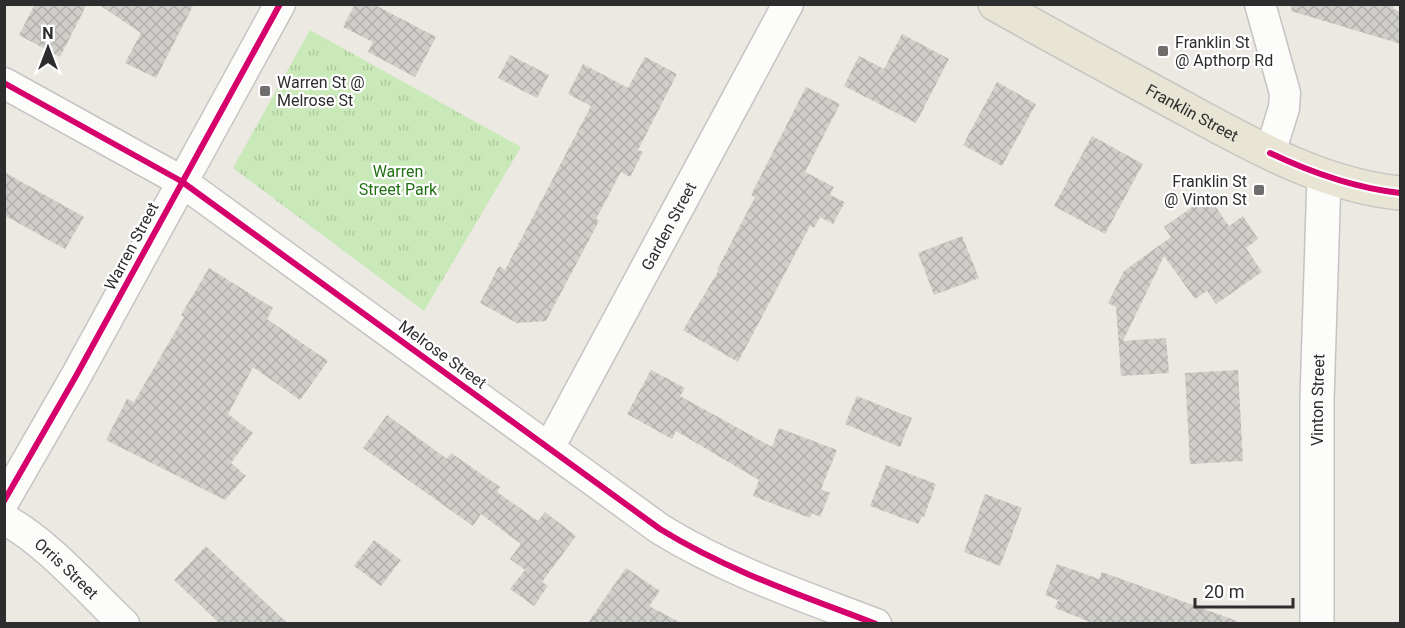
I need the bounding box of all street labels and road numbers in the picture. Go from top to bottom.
street label: Franklin Street [1143,80,1241,146]
street label: Garden Street [637,179,700,274]
street label: Warren Street [100,199,163,293]
street label: Melrose Street [395,316,490,393]
street label: Vinton Street [1308,354,1328,446]
street label: Orris Street [31,534,102,603]

